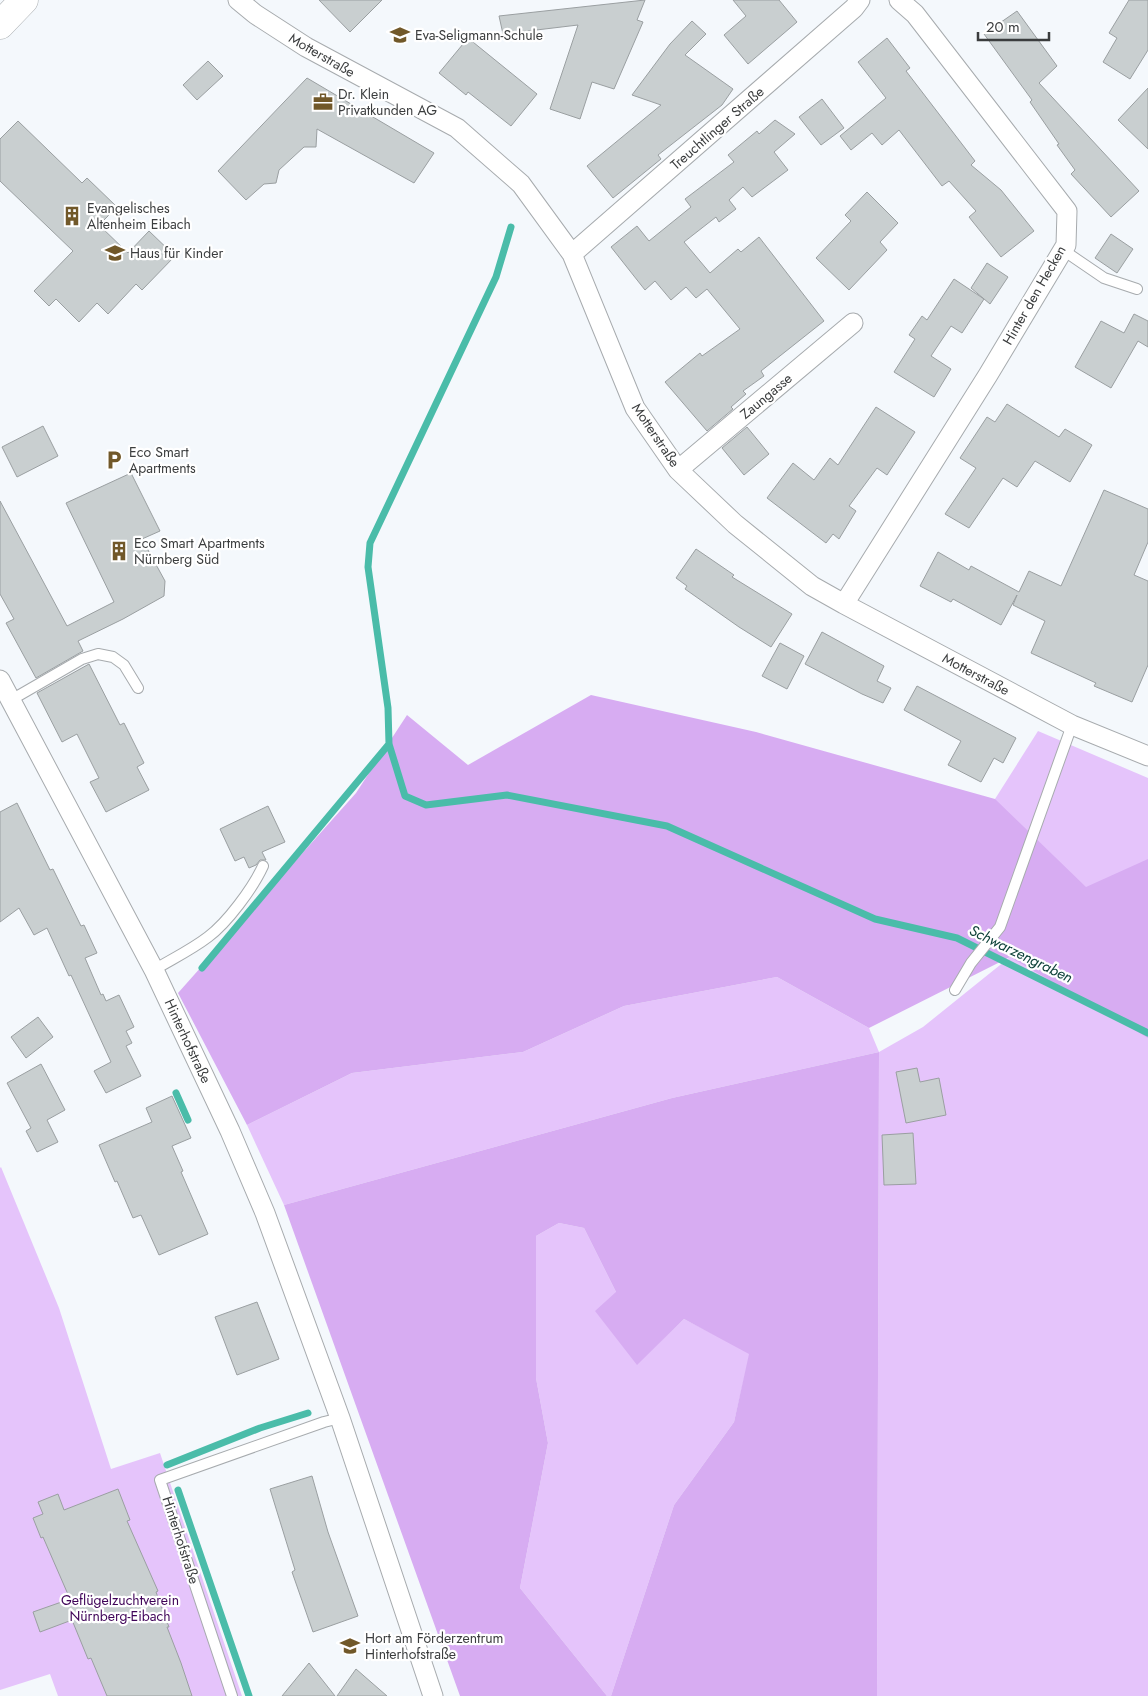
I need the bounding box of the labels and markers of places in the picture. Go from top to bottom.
school or university icon: Eva-Seligmann-Schule [389,24,411,46]
place label: Eva-Seligmann-Schule [415,25,543,45]
place label: Dr. Klein Privatkunden AG [338,84,437,120]
office icon: Dr. Klein Privatkunden AG [312,91,334,113]
place label: Evangelisches Altenheim Eibach [87,198,191,234]
building icon: Evangelisches Altenheim Eibach [61,205,83,227]
school or university icon: Haus für Kinder [104,242,126,264]
place label: Haus für Kinder [130,243,223,263]
place label: Eco Smart Apartments [129,442,196,478]
parking icon: Eco Smart Apartments [103,449,125,471]
place label: Eco Smart Apartments Nürnberg Süd [134,533,265,569]
building icon: Eco Smart Apartments Nürnberg Süd [108,540,130,562]
place label: Hort am Förderzentrum Hinterhofstraße [365,1628,504,1664]
school or university icon: Hort am Förderzentrum Hinterhofstraße [339,1635,361,1657]

